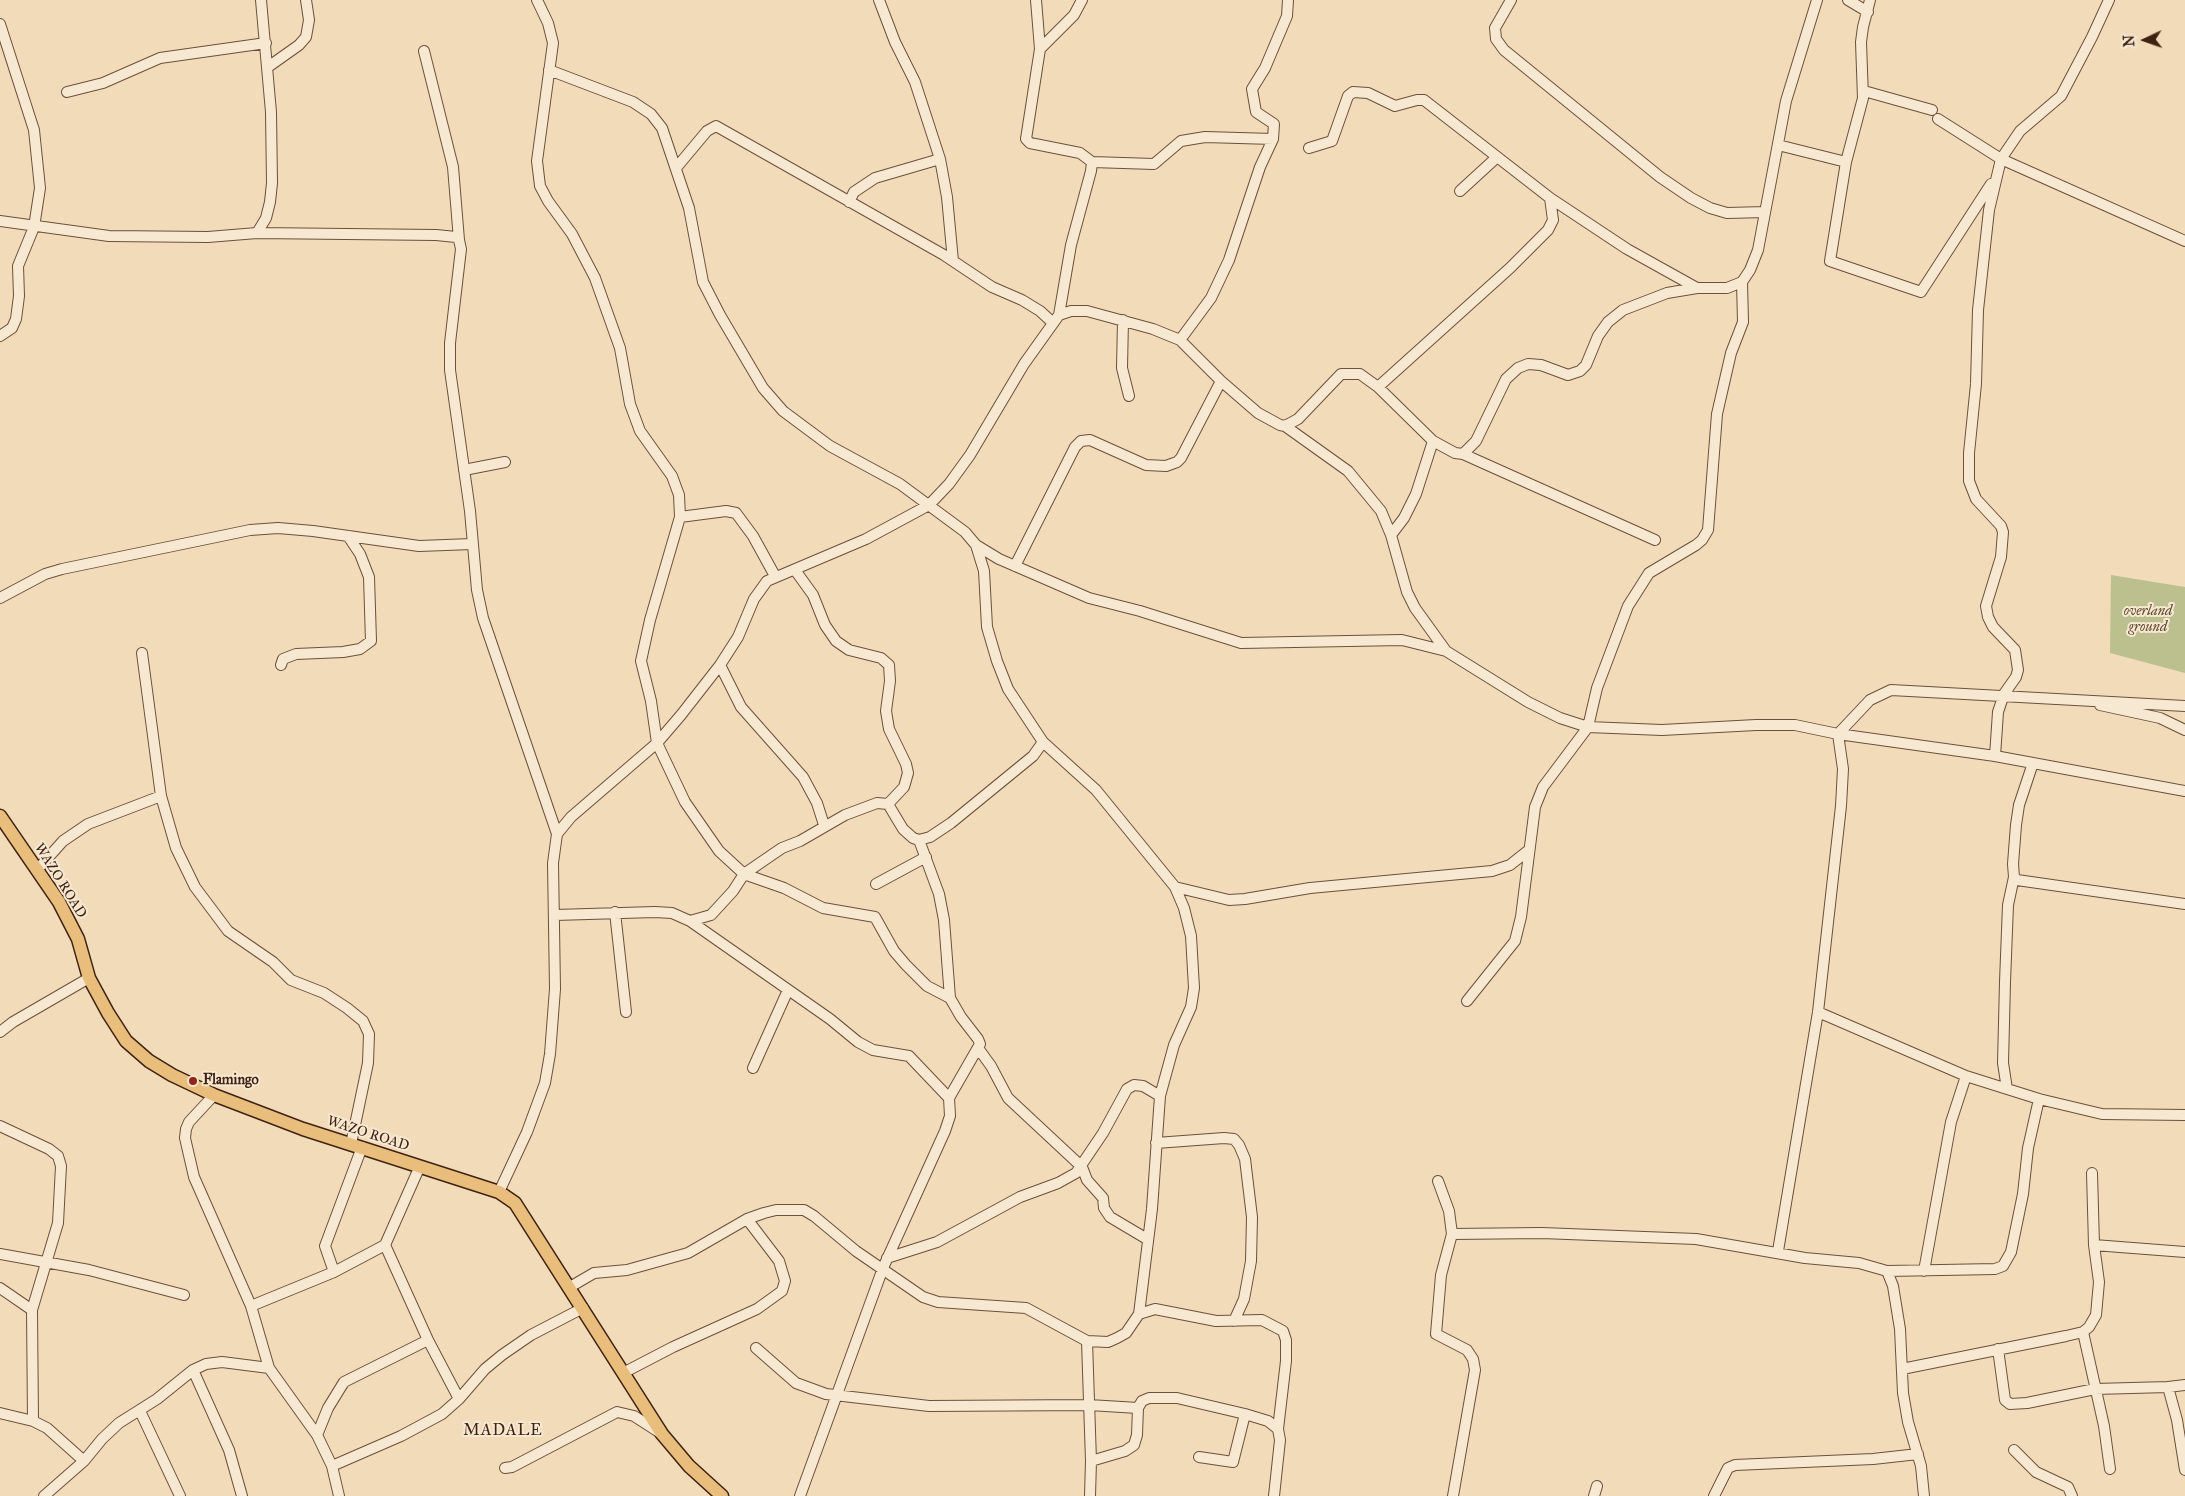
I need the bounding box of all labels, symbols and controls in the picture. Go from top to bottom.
north arrow [2120,15,2170,65]
text: N [2121,34,2138,47]
park label: overland ground [2124,604,2172,636]
street label: WAZO ROAD [30,840,90,922]
place label: Flamingo [203,1073,259,1089]
marker: Flamingo [187,1075,199,1087]
street label: WAZO ROAD [325,1113,411,1155]
district label: MADALE [462,1421,544,1441]

